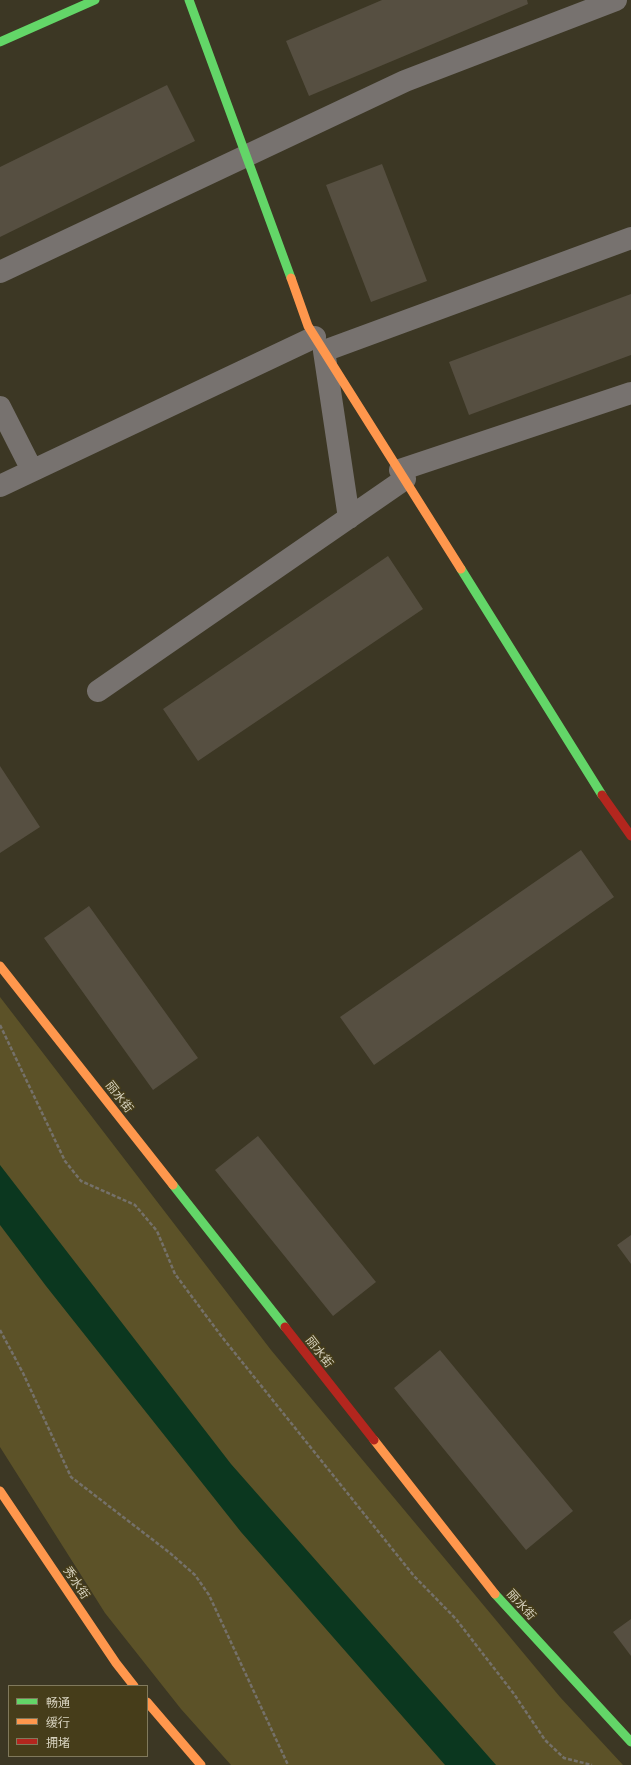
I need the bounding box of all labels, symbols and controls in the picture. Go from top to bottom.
street label: 丽水街 [102,1078,136,1116]
street label: 丽水街 [302,1333,336,1371]
street label: 秀水街 [60,1564,92,1602]
street label: 丽水街 [504,1587,538,1623]
legend [8,1685,148,1757]
text: 畅通 [46,1696,70,1710]
text: 缓行 [46,1716,70,1730]
text: 拥堵 [46,1736,70,1750]

